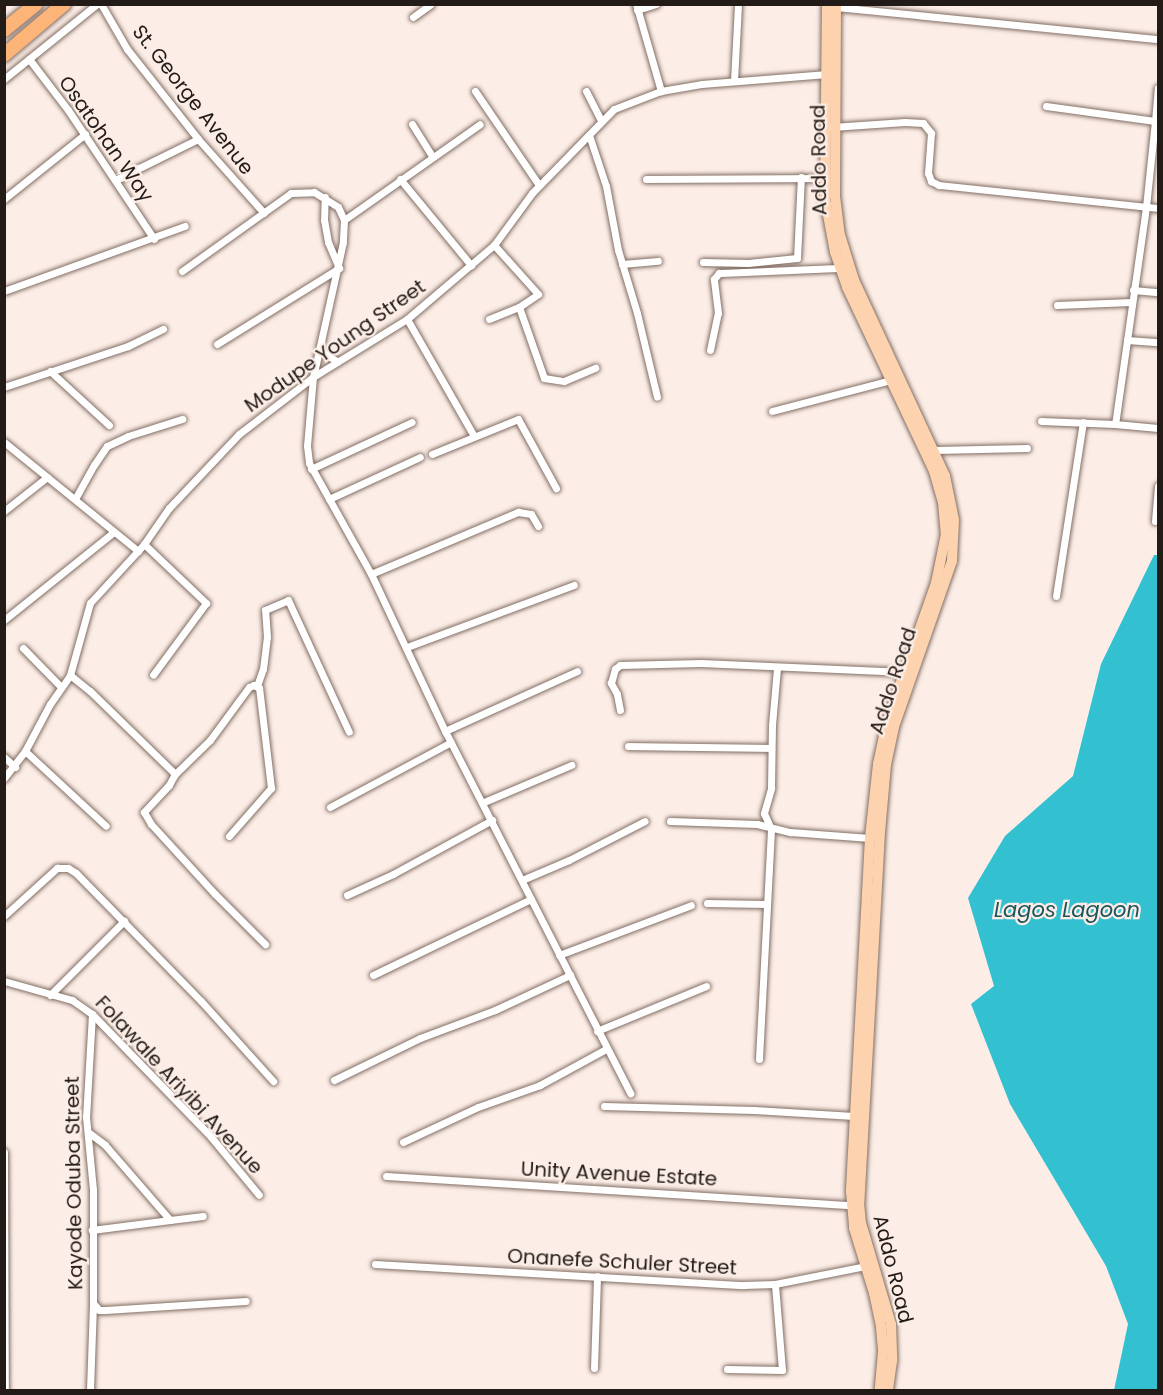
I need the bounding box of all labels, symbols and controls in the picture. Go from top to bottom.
street label: St. George Avenue [127,20,259,180]
street label: Osatohan Way [54,71,158,207]
street label: Addo Road [806,104,832,216]
street label: Modupe Young Street [240,274,430,418]
street label: Addo Road [864,625,922,737]
water label: Lagos Lagoon [994,897,1140,923]
street label: Folawale Ariyibi Avenue [90,991,268,1179]
street label: Kayode Oduba Street [60,1076,88,1290]
street label: Unity Avenue Estate [520,1157,718,1191]
street label: Addo Road [868,1212,918,1326]
street label: Onanefe Schuler Street [507,1244,737,1280]

